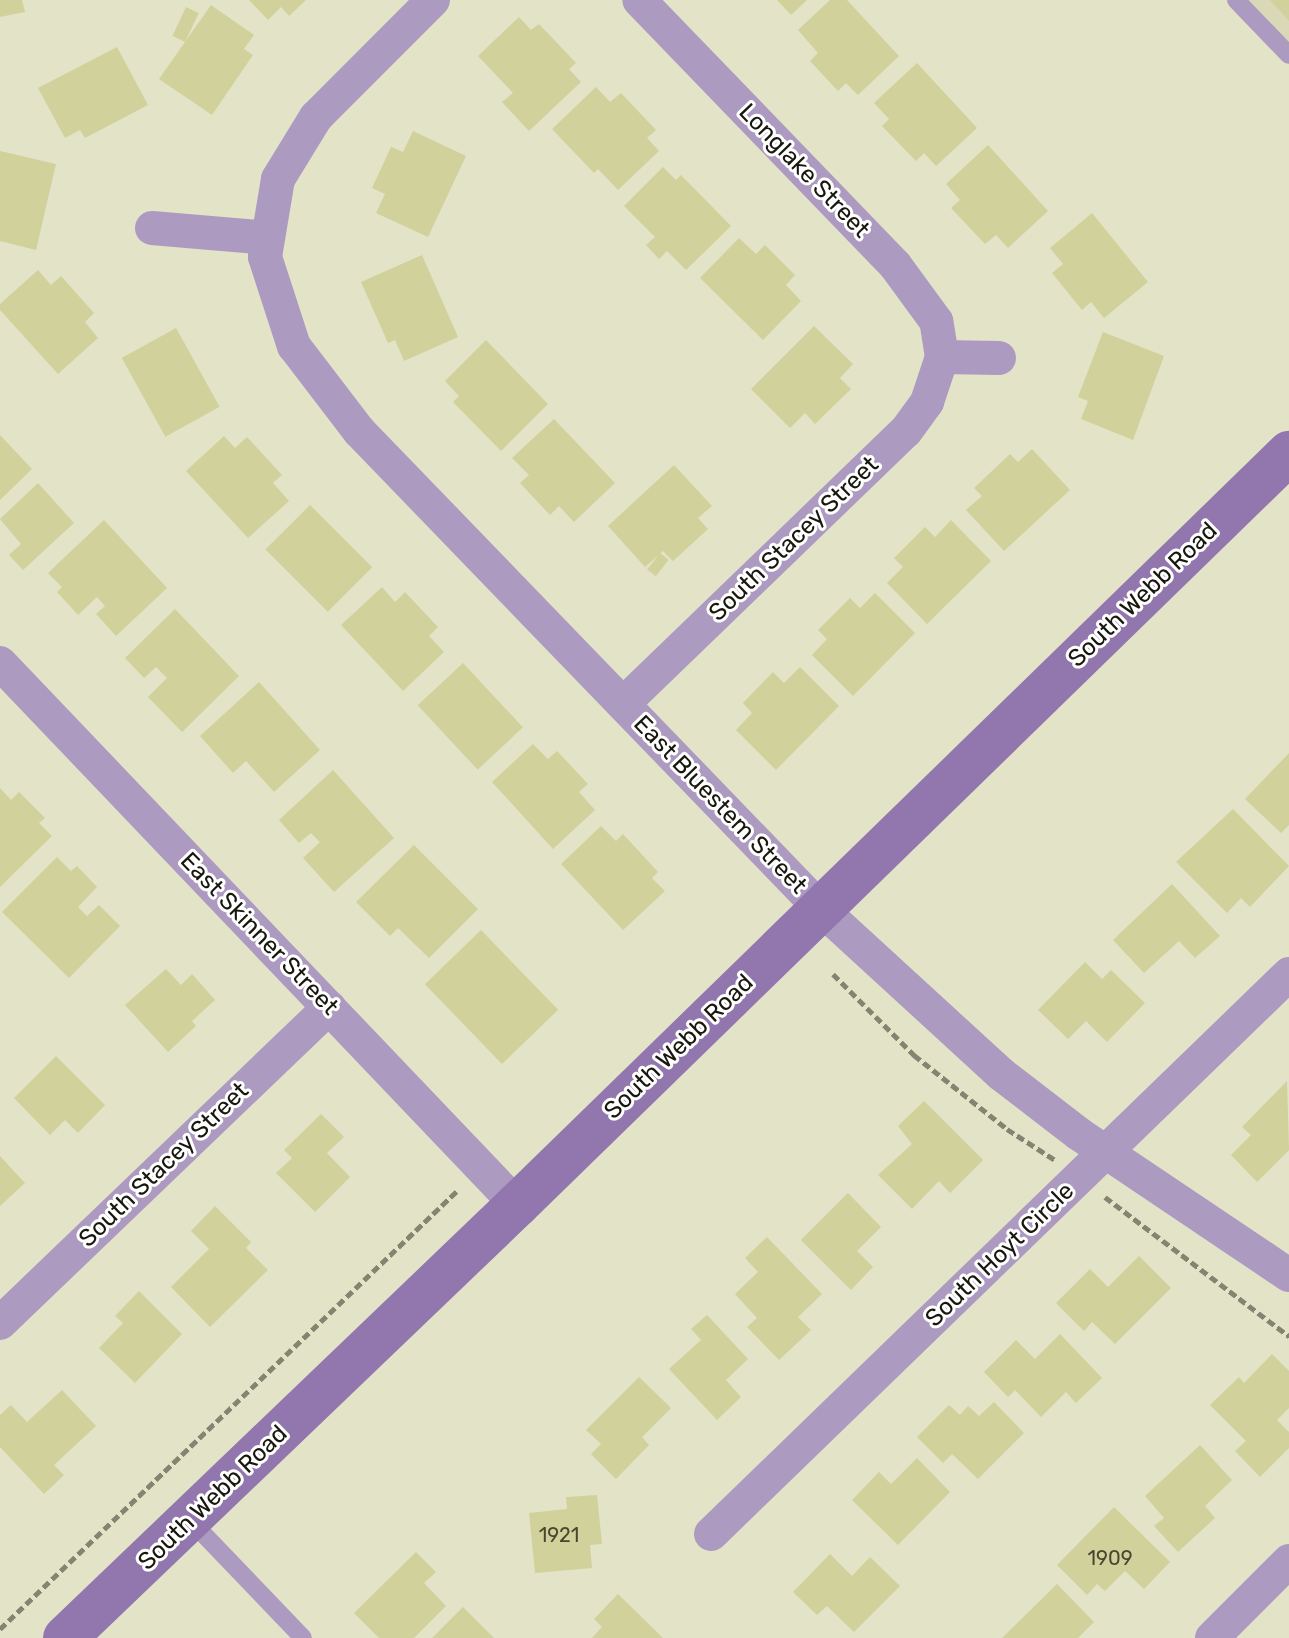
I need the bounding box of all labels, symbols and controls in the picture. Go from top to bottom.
street label: Longlake Street [733,98,875,244]
street label: South Stacey Street [703,450,885,628]
street label: South Webb Road [1062,516,1224,674]
street label: East Bluestem Street [627,710,813,900]
street label: East Skinner Street [174,847,344,1021]
street label: South Webb Road [598,968,760,1126]
street label: South Stacey Street [73,1076,255,1254]
street label: South Hoyt Circle [920,1177,1080,1333]
street label: South Webb Road [132,1419,294,1577]
house number: 1921 [539,1523,579,1547]
house number: 1909 [1088,1546,1132,1570]

